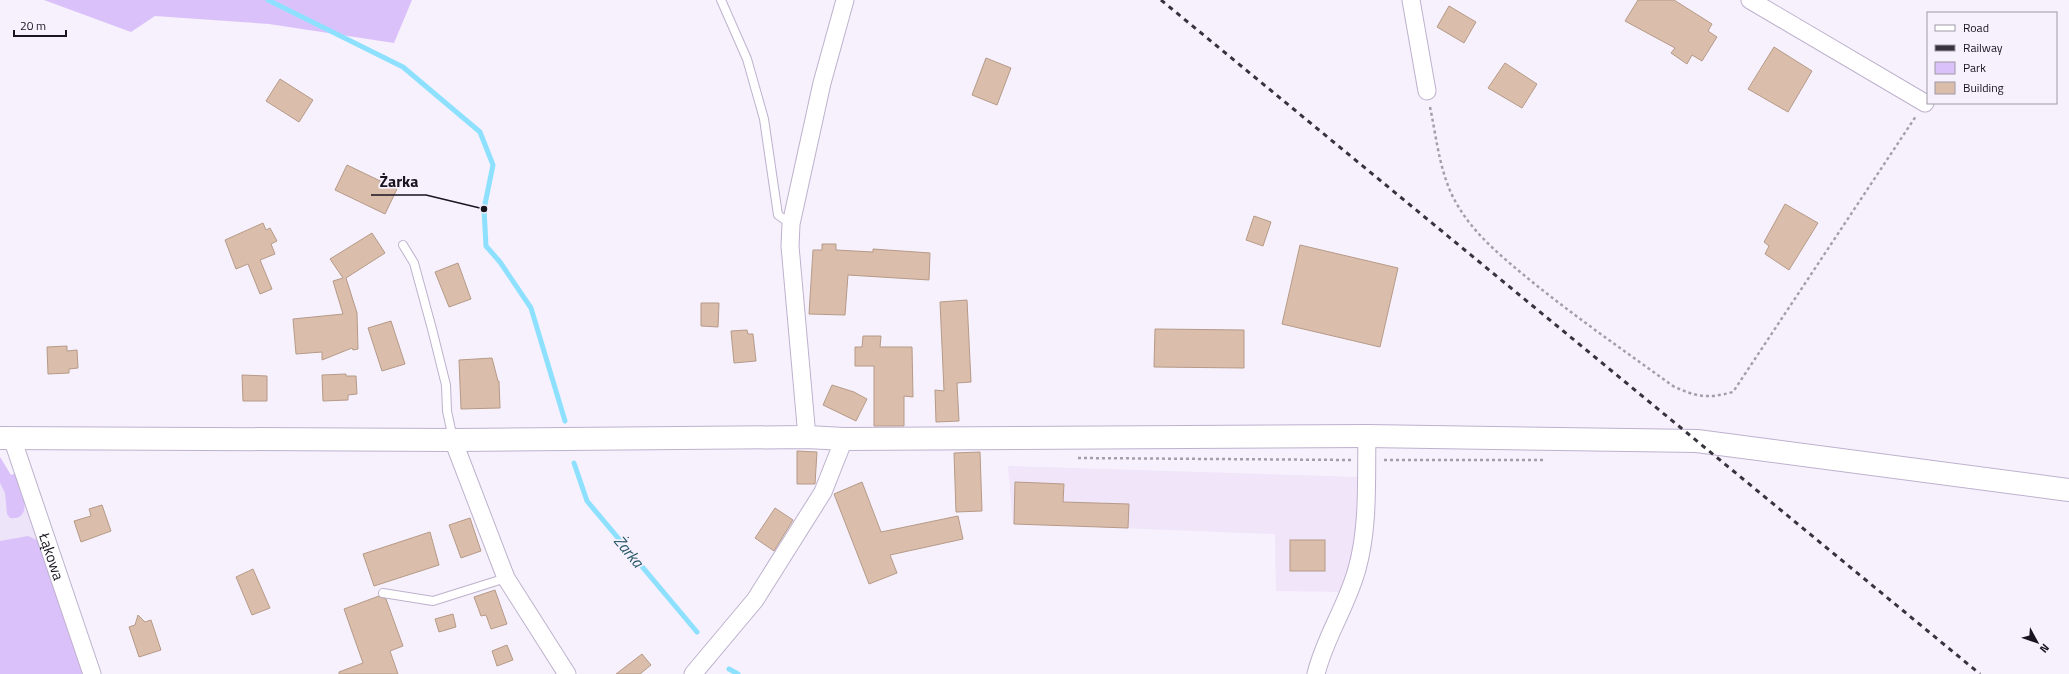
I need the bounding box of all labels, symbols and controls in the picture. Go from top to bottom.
scale bar [14,12,66,38]
legend [1927,12,2057,104]
text: 20 m [20,16,46,35]
text: Road [1963,18,1989,37]
text: Railway [1963,38,2003,57]
text: Park [1963,58,1986,77]
text: Building [1963,78,2004,97]
callout: Żarka [371,167,426,195]
text: Żarka [379,169,419,193]
street label: Łąkowa [33,529,71,584]
water label: Żarka [608,530,650,573]
north arrow [2017,622,2057,662]
text: N [2036,640,2053,656]

